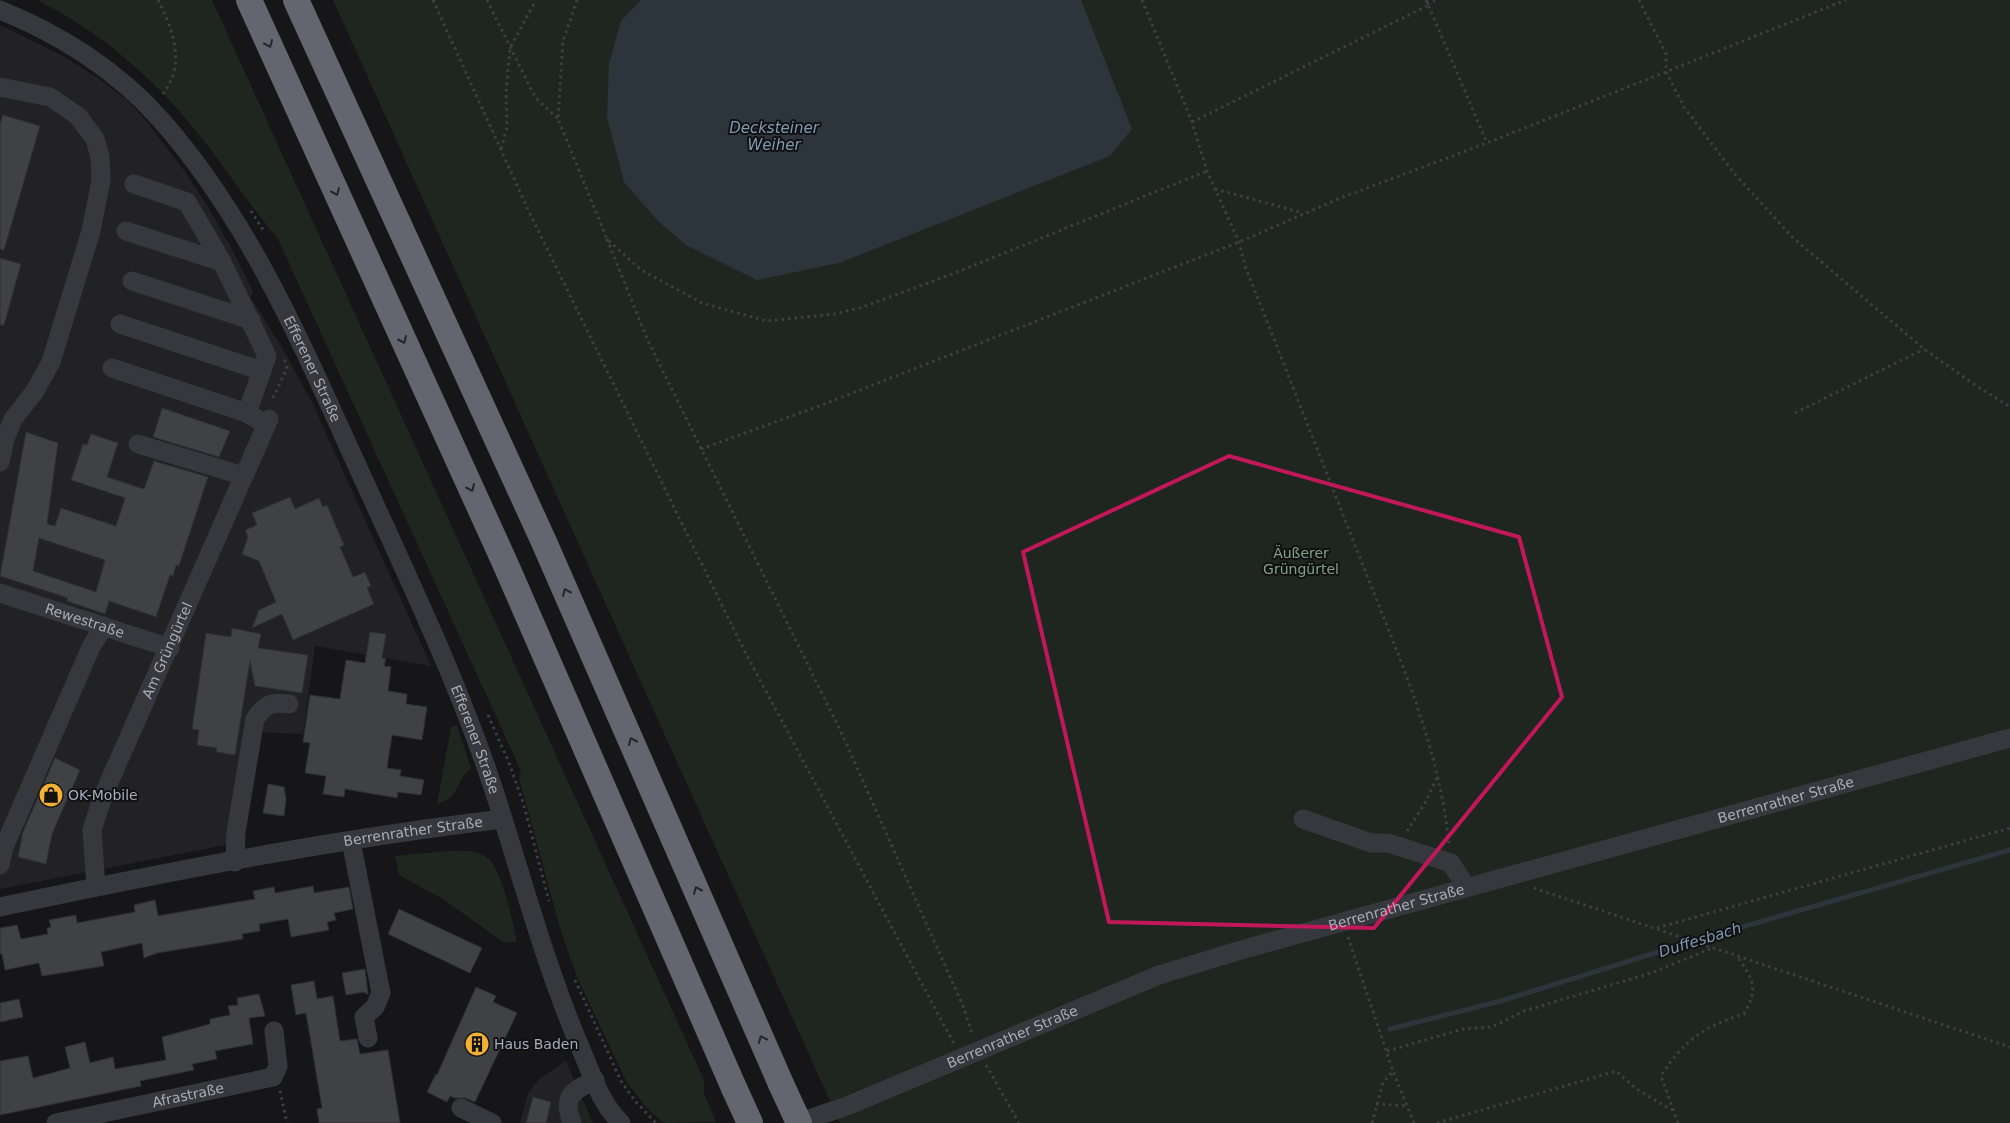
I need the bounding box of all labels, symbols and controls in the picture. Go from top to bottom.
one-way arrow [262,39,273,48]
water label: Decksteiner Weiher [729,119,820,154]
one-way arrow [330,187,341,196]
street label: Efferener Straße [281,313,344,424]
one-way arrow [397,335,408,344]
one-way arrow [464,483,475,492]
park label: Äußerer Grüngürtel [1263,544,1339,577]
one-way arrow [562,588,573,597]
street label: Rewestraße [43,600,126,641]
street label: Am Grüngürtel [139,600,195,701]
street label: Efferener Straße [448,682,503,796]
one-way arrow [627,737,638,746]
street label: Berrenrather Straße [1716,773,1856,826]
shop icon: OK-Mobile [38,782,64,808]
place label: OK-Mobile [68,787,138,803]
street label: Berrenrather Straße [342,814,484,849]
street label: Berrenrather Straße [1326,881,1466,934]
one-way arrow [692,886,703,895]
water label: Duffesbach [1657,919,1743,961]
street label: Berrenrather Straße [944,1002,1080,1071]
building icon: Haus Baden [464,1031,490,1057]
one-way arrow [757,1035,768,1044]
place label: Haus Baden [494,1036,578,1052]
street label: Afrastraße [151,1080,225,1110]

